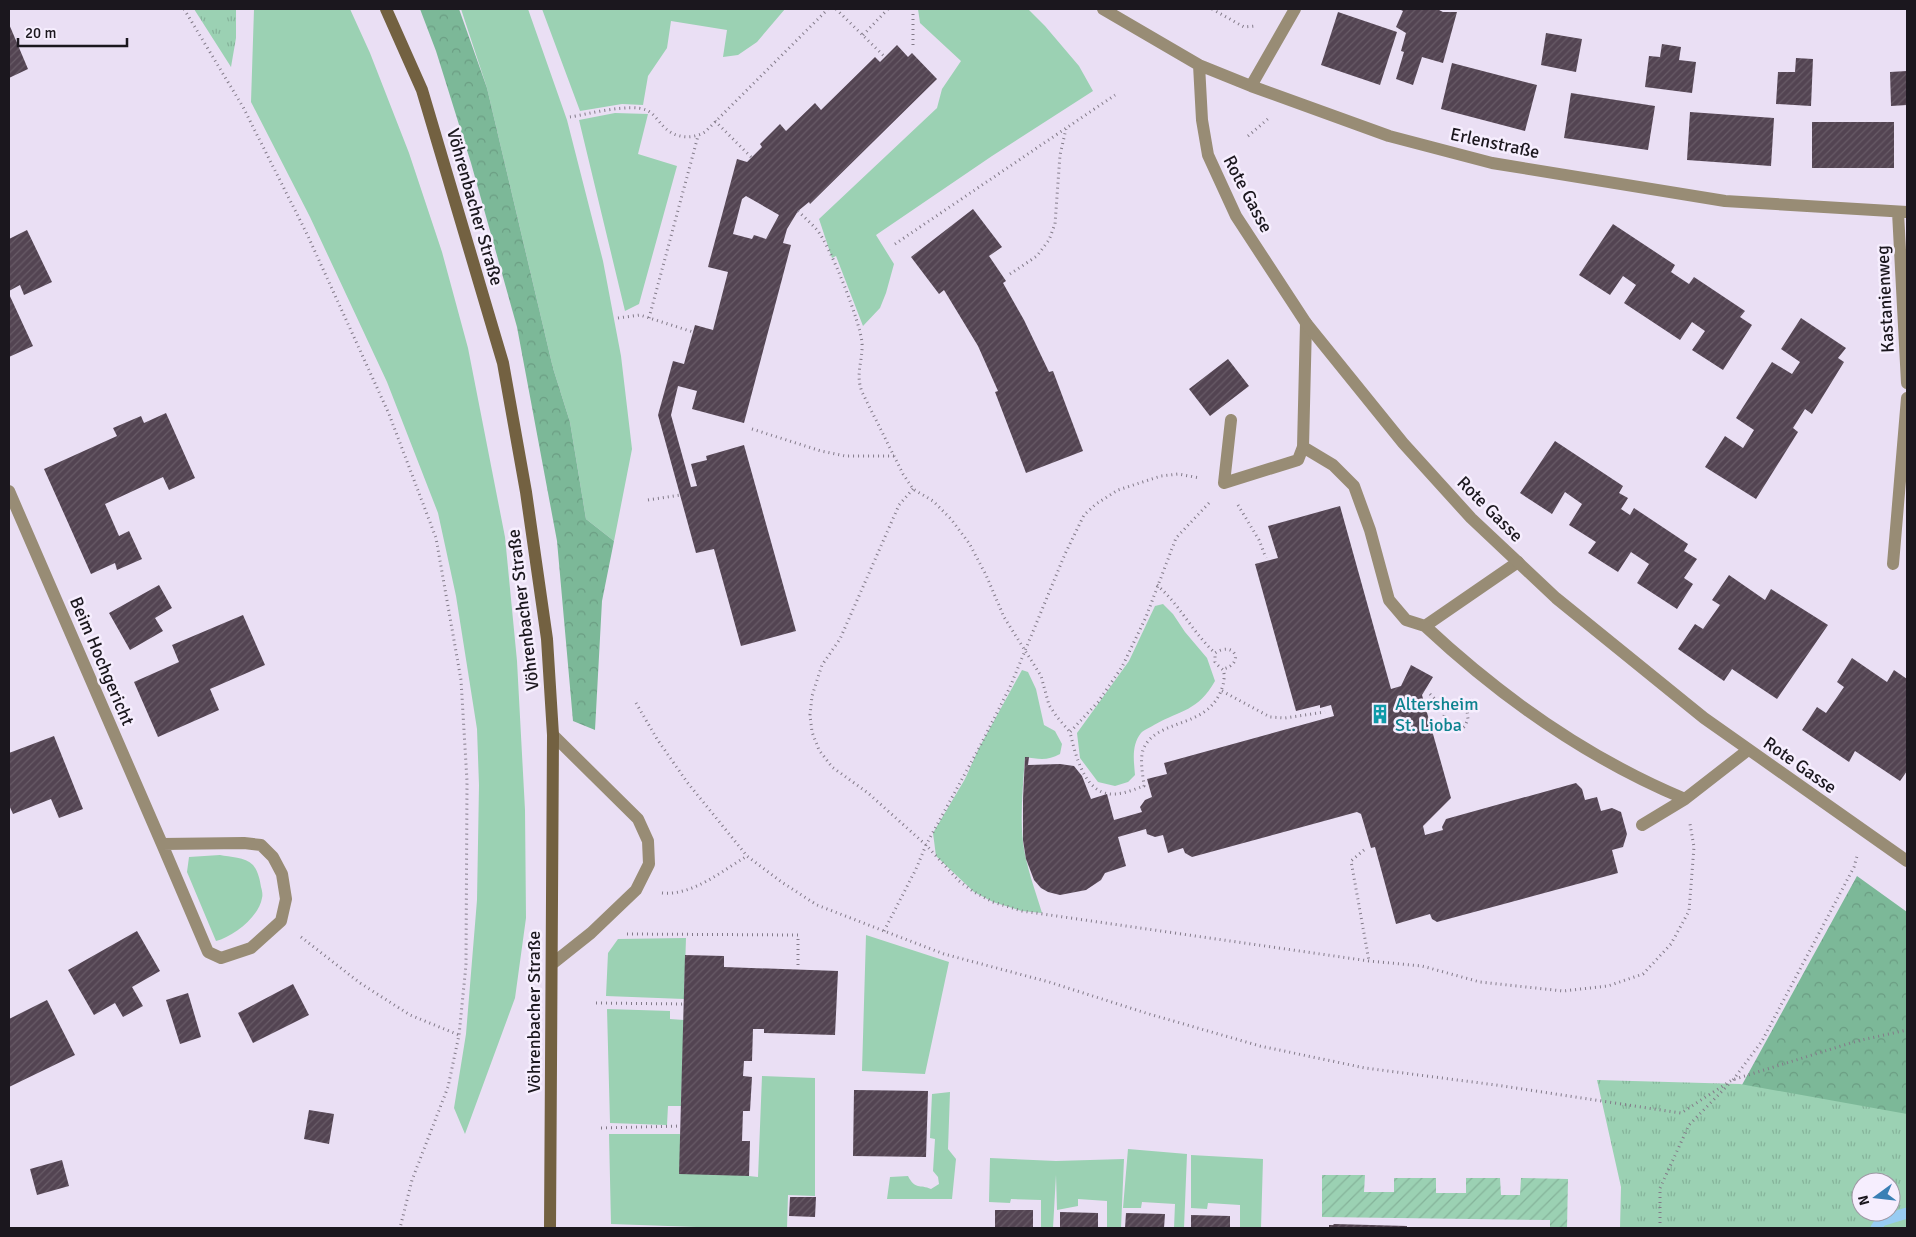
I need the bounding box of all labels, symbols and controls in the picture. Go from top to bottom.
scale bar [18,15,126,47]
text: 20 m [25,24,56,42]
street label: Erlenstraße [1448,123,1542,163]
street label: Vöhrenbacher Straße [442,126,508,288]
street label: Rote Gasse [1218,152,1278,236]
street label: Kastanienweg [1871,245,1899,353]
street label: Rote Gasse [1452,471,1528,547]
street label: Vöhrenbacher Straße [502,528,544,692]
street label: Beim Hochgericht [65,593,139,729]
place label: Altersheim St. Lioba [1395,693,1479,736]
building icon: Altersheim St. Lioba [1369,703,1391,725]
street label: Rote Gasse [1759,732,1841,798]
street label: Vöhrenbacher Straße [523,931,545,1093]
north arrow [1851,1172,1901,1222]
text: N [1854,1193,1873,1207]

